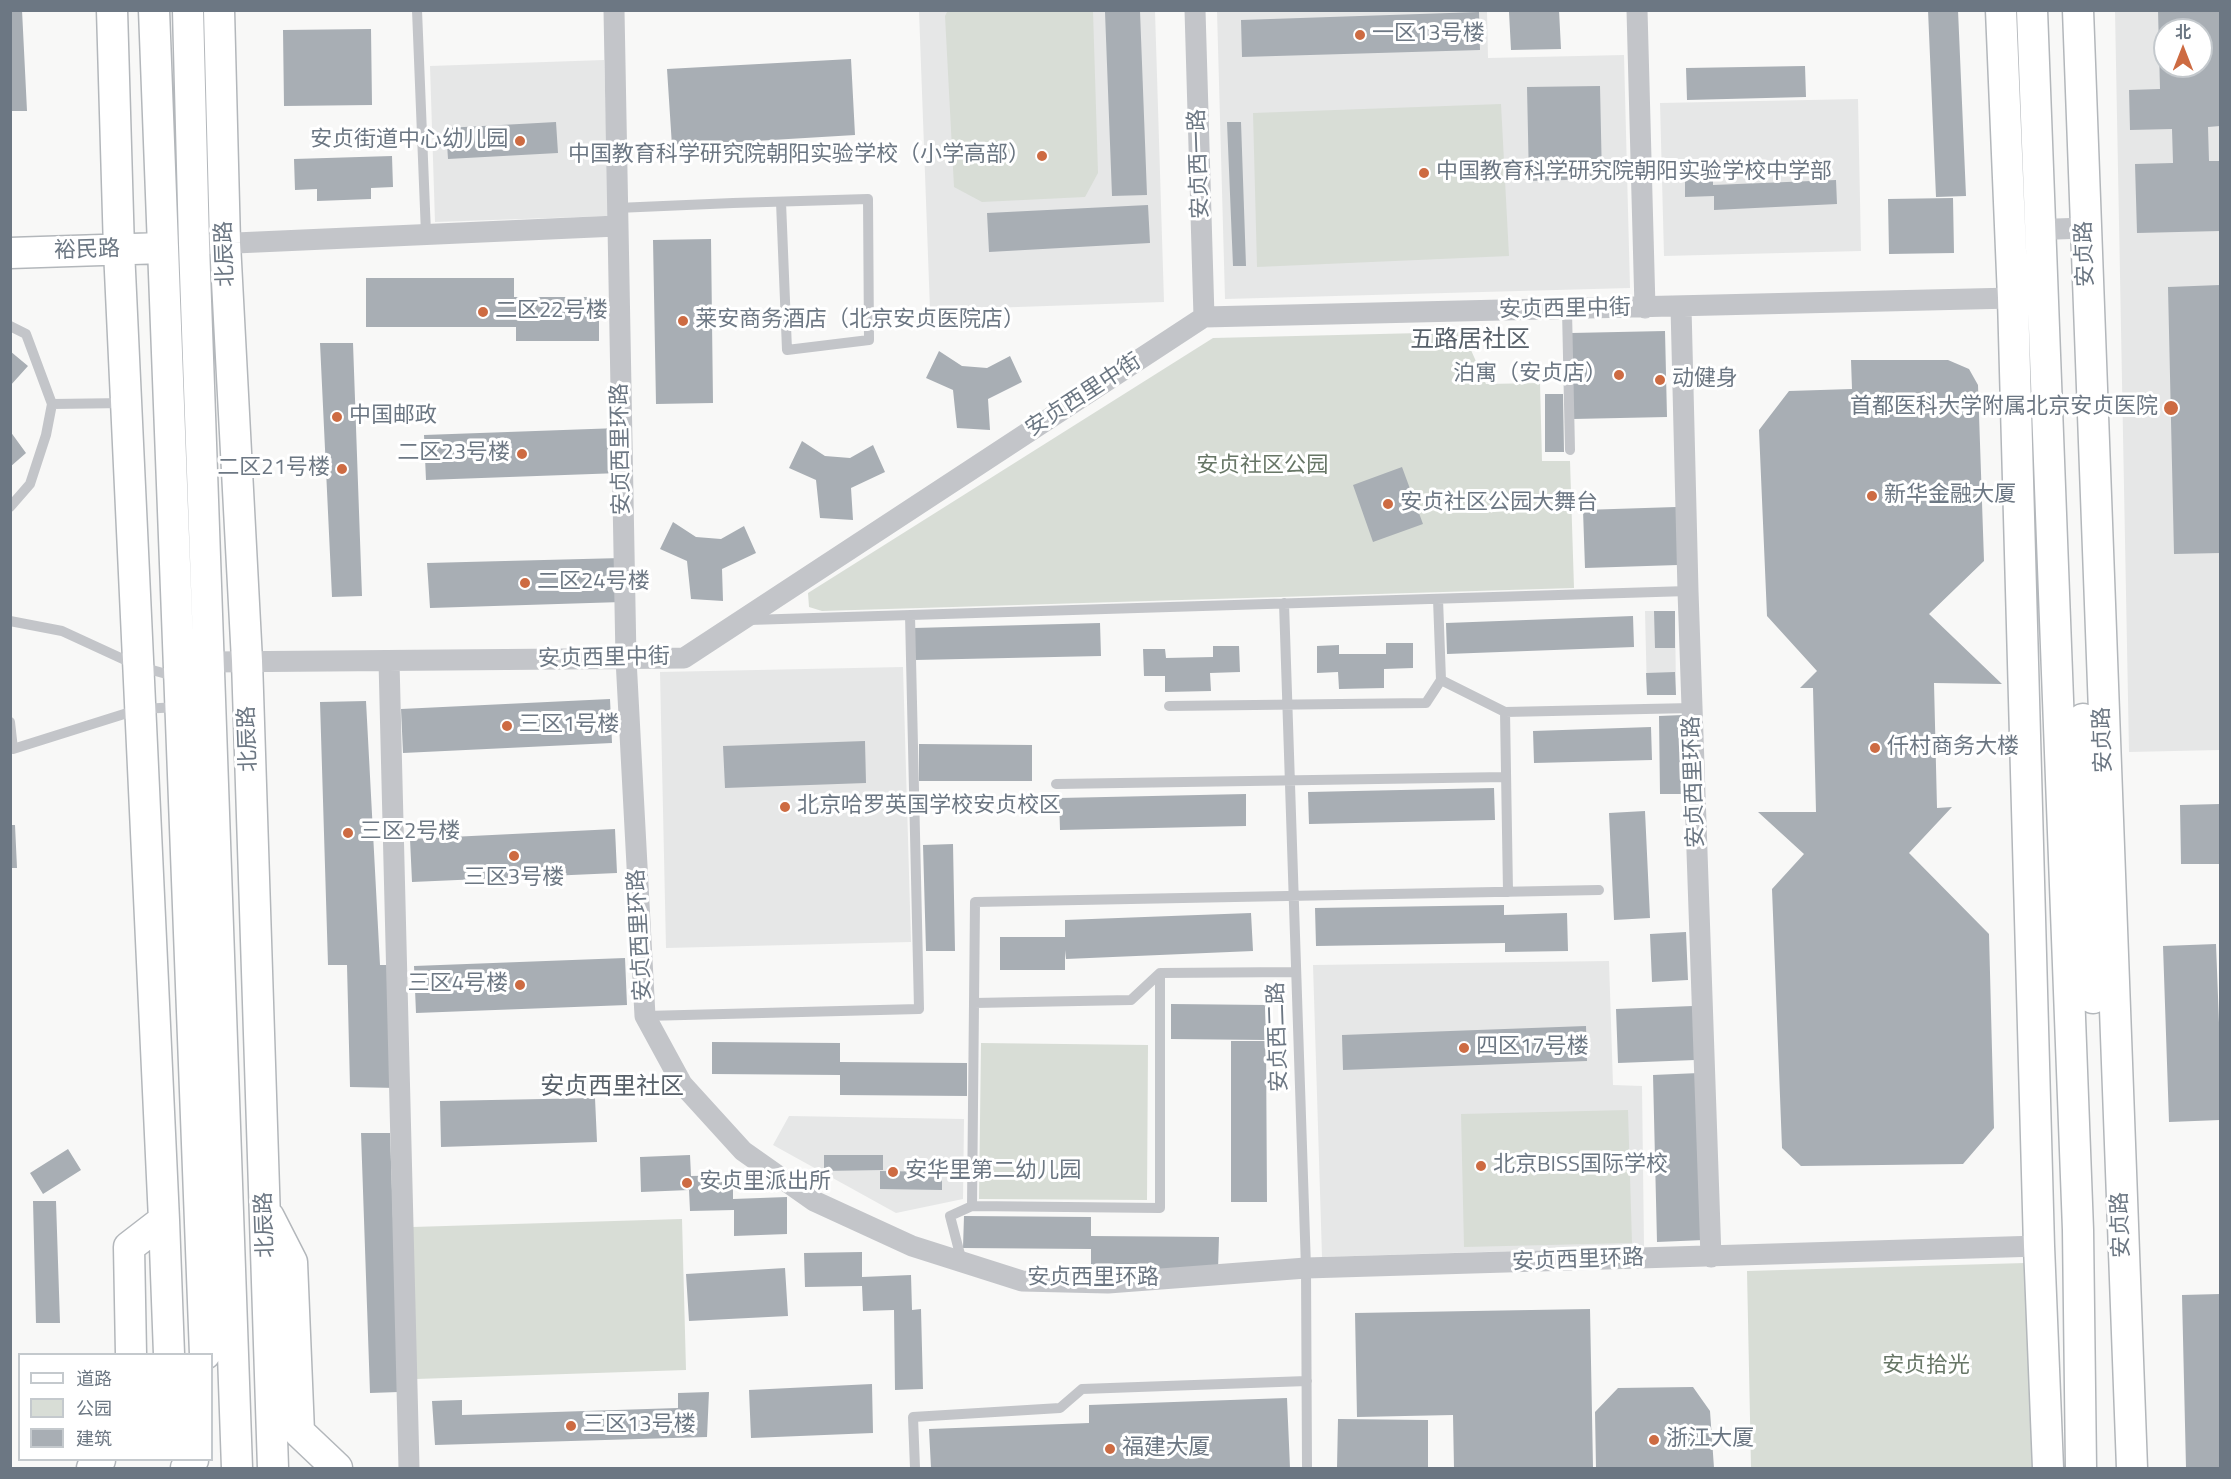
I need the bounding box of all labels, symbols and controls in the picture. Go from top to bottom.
north arrow [2153,18,2213,78]
text: 北 [2175,20,2191,44]
place label: 一区13号楼 [1372,22,1485,48]
marker: 一区13号楼 [1353,28,1367,42]
street label: 安贞西一路 [1185,109,1215,219]
place label: 安贞街道中心幼儿园 [310,128,508,154]
marker: 安贞街道中心幼儿园 [513,134,527,148]
place label: 中国教育科学研究院朝阳实验学校（小学高部） [568,143,1030,169]
marker: 中国教育科学研究院朝阳实验学校（小学高部） [1035,149,1049,163]
place label: 中国教育科学研究院朝阳实验学校中学部 [1436,160,1832,186]
marker: 中国教育科学研究院朝阳实验学校中学部 [1417,166,1431,180]
street label: 北辰路 [212,221,240,287]
street label: 安贞路 [2072,221,2100,287]
street label: 裕民路 [54,237,120,265]
street label: 安贞西里中街 [1499,296,1631,324]
place label: 二区22号楼 [495,299,608,325]
marker: 二区22号楼 [476,305,490,319]
place label: 莱安商务酒店（北京安贞医院店） [695,308,1025,334]
marker: 莱安商务酒店（北京安贞医院店） [676,314,690,328]
district label: 五路居社区 [1410,327,1530,355]
street label: 安贞西里中街 [1021,349,1147,443]
place label: 泊寓（安贞店） [1453,362,1607,388]
place label: 动健身 [1672,367,1738,393]
marker: 泊寓（安贞店） [1612,368,1626,382]
marker: 动健身 [1653,373,1667,387]
street label: 安贞西里环路 [608,383,636,515]
place label: 首都医科大学附属北京安贞医院 [1850,395,2158,421]
marker: 首都医科大学附属北京安贞医院 [2162,399,2180,417]
place label: 中国邮政 [349,404,437,430]
marker: 中国邮政 [330,410,344,424]
place label: 二区23号楼 [397,441,510,467]
marker: 二区23号楼 [515,447,529,461]
park label: 安贞社区公园 [1196,454,1328,480]
place label: 二区21号楼 [217,456,330,482]
marker: 二区21号楼 [335,462,349,476]
place label: 新华金融大厦 [1884,483,2016,509]
marker: 新华金融大厦 [1865,489,1879,503]
place label: 安贞社区公园大舞台 [1400,491,1598,517]
marker: 安贞社区公园大舞台 [1381,497,1395,511]
place label: 二区24号楼 [537,570,650,596]
marker: 二区24号楼 [518,576,532,590]
street label: 安贞西里中街 [538,645,670,673]
street label: 北辰路 [235,706,263,772]
street label: 安贞路 [2090,707,2118,773]
place label: 三区1号楼 [519,713,619,739]
street label: 安贞西里环路 [1680,716,1710,848]
marker: 三区1号楼 [500,719,514,733]
place label: 仟村商务大楼 [1887,735,2019,761]
marker: 仟村商务大楼 [1868,741,1882,755]
place label: 北京哈罗英国学校安贞校区 [797,794,1061,820]
marker: 北京哈罗英国学校安贞校区 [778,800,792,814]
place label: 三区2号楼 [360,820,460,846]
marker: 三区2号楼 [341,826,355,840]
marker: 三区3号楼 [507,849,521,863]
place label: 三区3号楼 [464,866,564,892]
street label: 安贞西里环路 [624,868,658,1002]
place label: 三区4号楼 [408,972,508,998]
marker: 三区4号楼 [513,978,527,992]
street label: 安贞西二路 [1264,982,1294,1092]
place label: 四区17号楼 [1476,1035,1589,1061]
marker: 四区17号楼 [1457,1041,1471,1055]
district label: 安贞西里社区 [540,1074,684,1102]
place label: 北京BISS国际学校 [1493,1153,1668,1179]
place label: 安华里第二幼儿园 [905,1159,1081,1185]
marker: 北京BISS国际学校 [1474,1159,1488,1173]
marker: 安华里第二幼儿园 [886,1165,900,1179]
place label: 安贞里派出所 [699,1170,831,1196]
marker: 安贞里派出所 [680,1176,694,1190]
street label: 北辰路 [252,1192,280,1258]
street label: 安贞路 [2108,1192,2136,1258]
street label: 安贞西里环路 [1512,1246,1644,1276]
street label: 安贞西里环路 [1027,1266,1159,1292]
legend [18,1353,213,1461]
park label: 安贞拾光 [1882,1354,1970,1380]
text: 道路 [76,1365,112,1392]
text: 公园 [76,1395,112,1422]
place label: 三区13号楼 [583,1413,696,1439]
marker: 三区13号楼 [564,1419,578,1433]
text: 建筑 [76,1425,112,1452]
place label: 浙江大厦 [1666,1427,1754,1453]
marker: 浙江大厦 [1647,1433,1661,1447]
place label: 福建大厦 [1122,1436,1210,1462]
marker: 福建大厦 [1103,1442,1117,1456]

